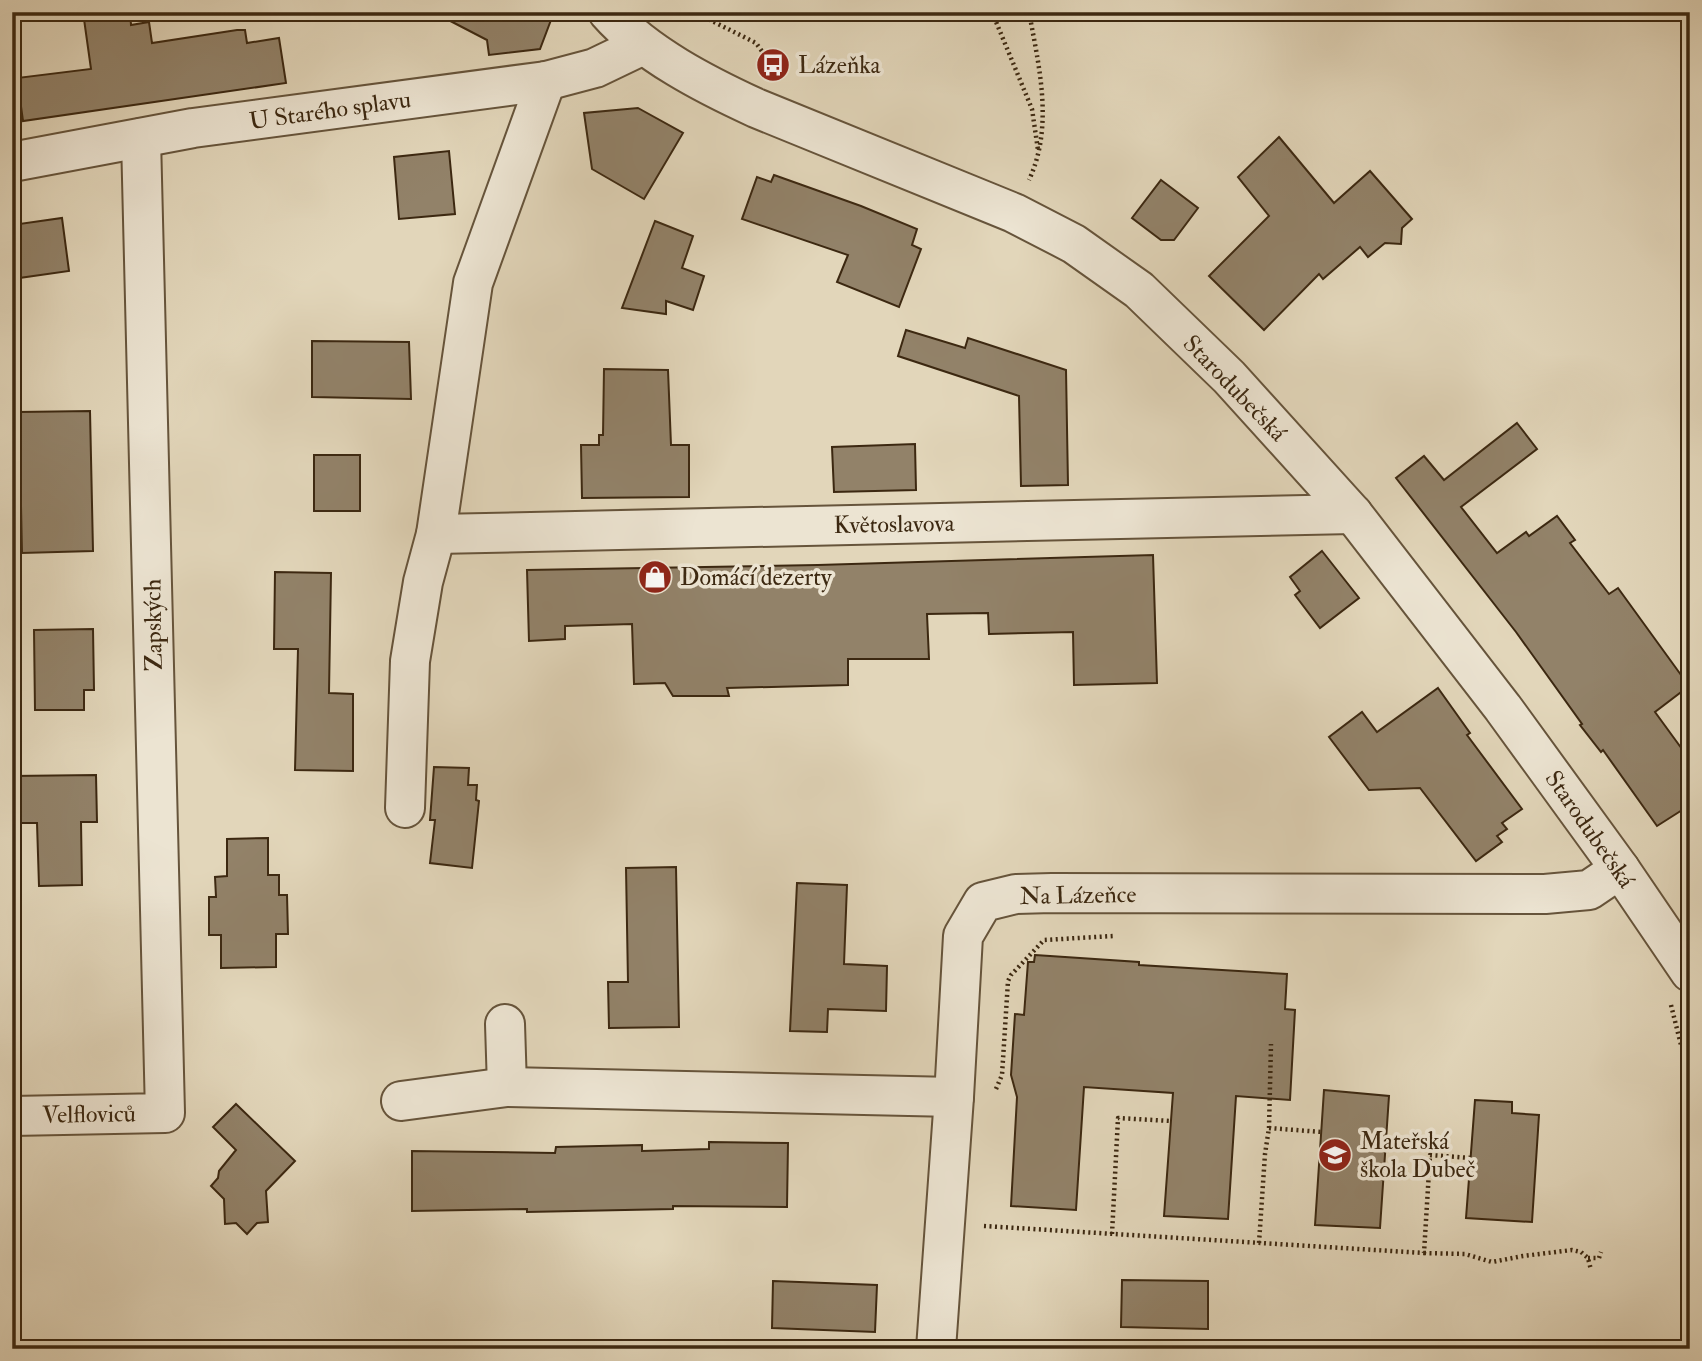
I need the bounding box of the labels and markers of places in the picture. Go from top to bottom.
bus stop icon: Lázeňka [754,46,792,84]
place label: Lázeňka [798,50,882,81]
shop icon: Domácí dezerty [636,558,674,596]
place label: Domácí dezerty [680,562,832,593]
place label: Mateřská škola Dubeč [1360,1126,1475,1185]
school or university icon: Mateřská škola Dubeč [1316,1136,1354,1174]

